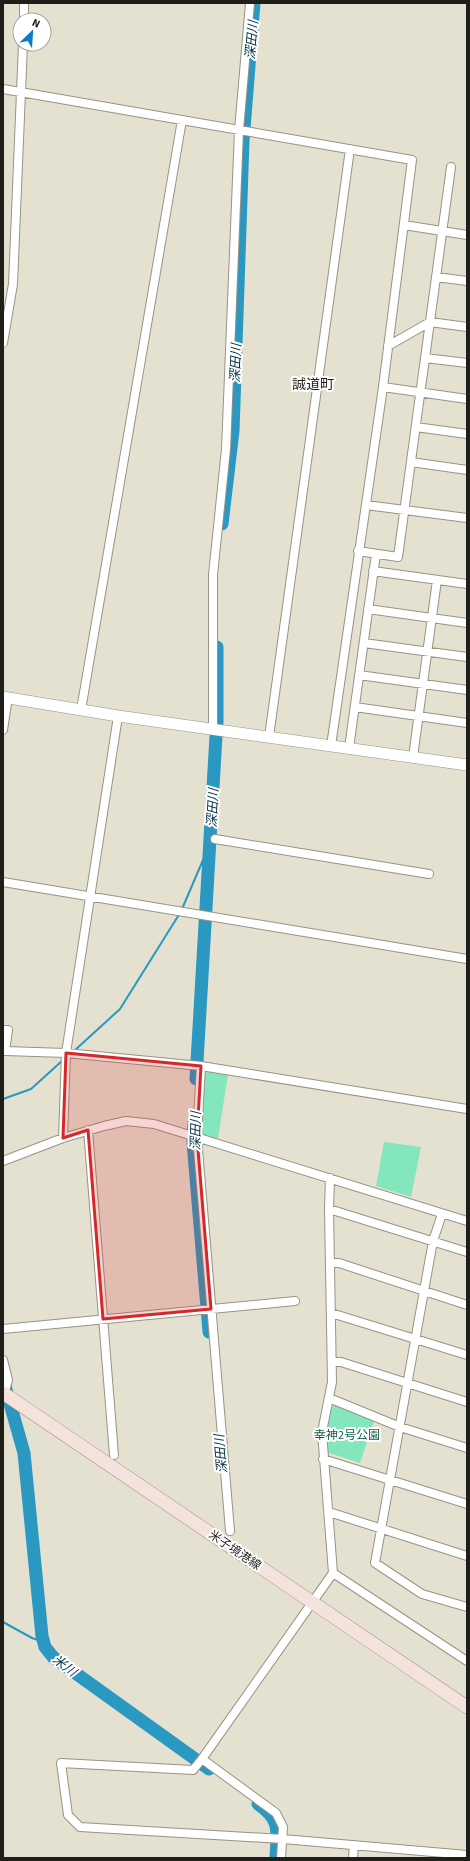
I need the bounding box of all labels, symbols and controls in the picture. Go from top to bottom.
north arrow [12,12,52,52]
text: N [30,15,43,32]
water label: 深田川 [241,18,263,60]
water label: 深田川 [226,341,246,383]
district label: 誠道町 [292,375,334,395]
water label: 深田川 [203,786,223,828]
water label: 深田川 [187,1109,205,1151]
park label: 幸神2号公園 [314,1427,380,1444]
water label: 深田川 [210,1432,232,1474]
street label: 米子境港線 [205,1527,264,1574]
water label: 米川 [49,1651,82,1682]

